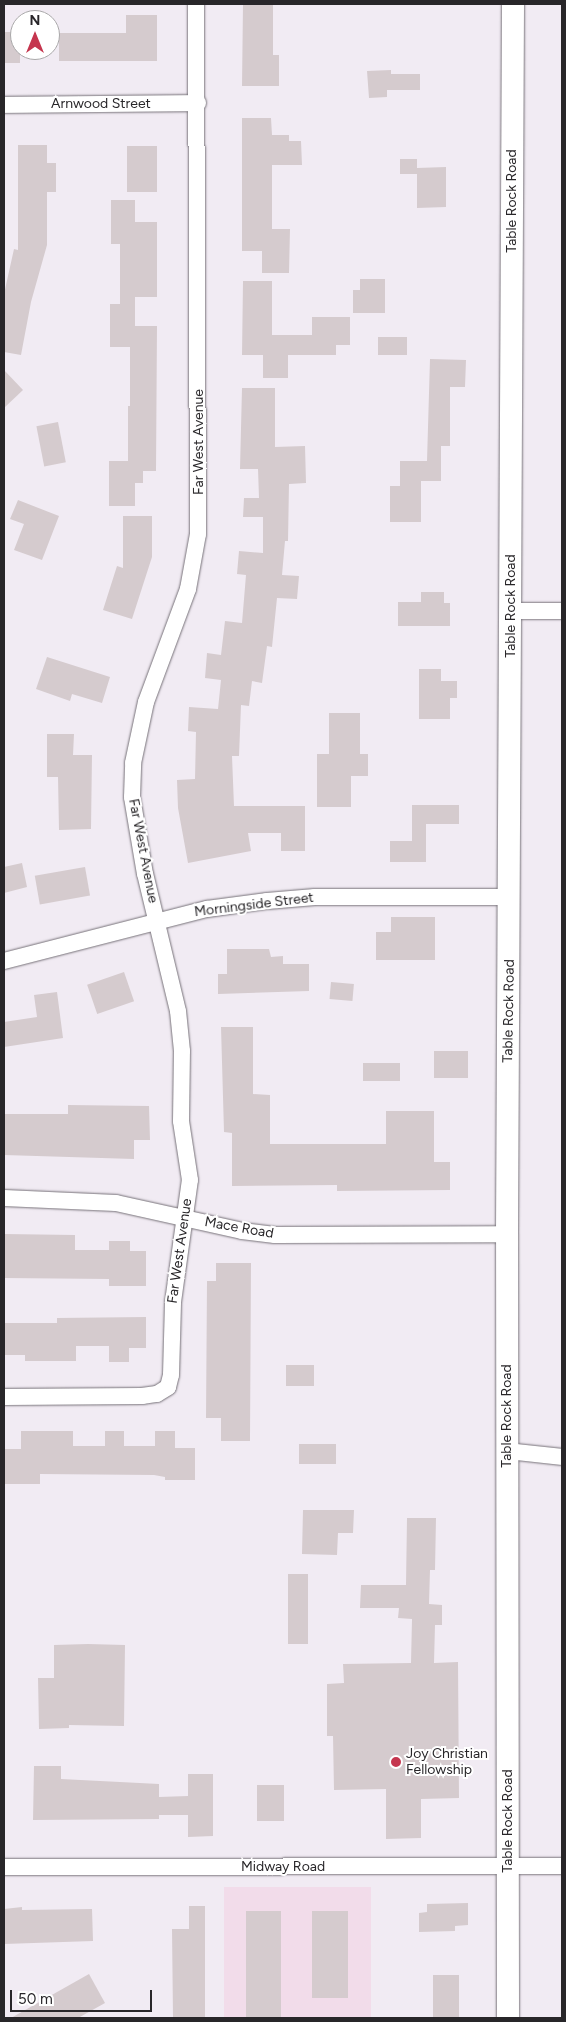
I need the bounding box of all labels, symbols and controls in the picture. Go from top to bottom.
north arrow [10,10,60,60]
text: N [30,12,40,29]
street label: Arnwood Street [51,96,151,112]
street label: Table Rock Road [504,149,520,253]
street label: Far West Avenue [191,389,207,495]
street label: Table Rock Road [503,554,519,658]
street label: Far West Avenue [125,797,161,905]
street label: Morningside Street [193,889,315,921]
street label: Table Rock Road [500,959,518,1063]
street label: Far West Avenue [164,1197,196,1305]
street label: Mace Road [203,1214,275,1242]
street label: Table Rock Road [499,1364,515,1468]
place label: Joy Christian Fellowship [406,1746,488,1778]
marker: Joy Christian Fellowship [390,1756,402,1768]
street label: Table Rock Road [500,1769,516,1873]
street label: Midway Road [241,1859,325,1875]
scale bar [12,1980,155,2012]
text: 50 m [18,1990,53,2008]

